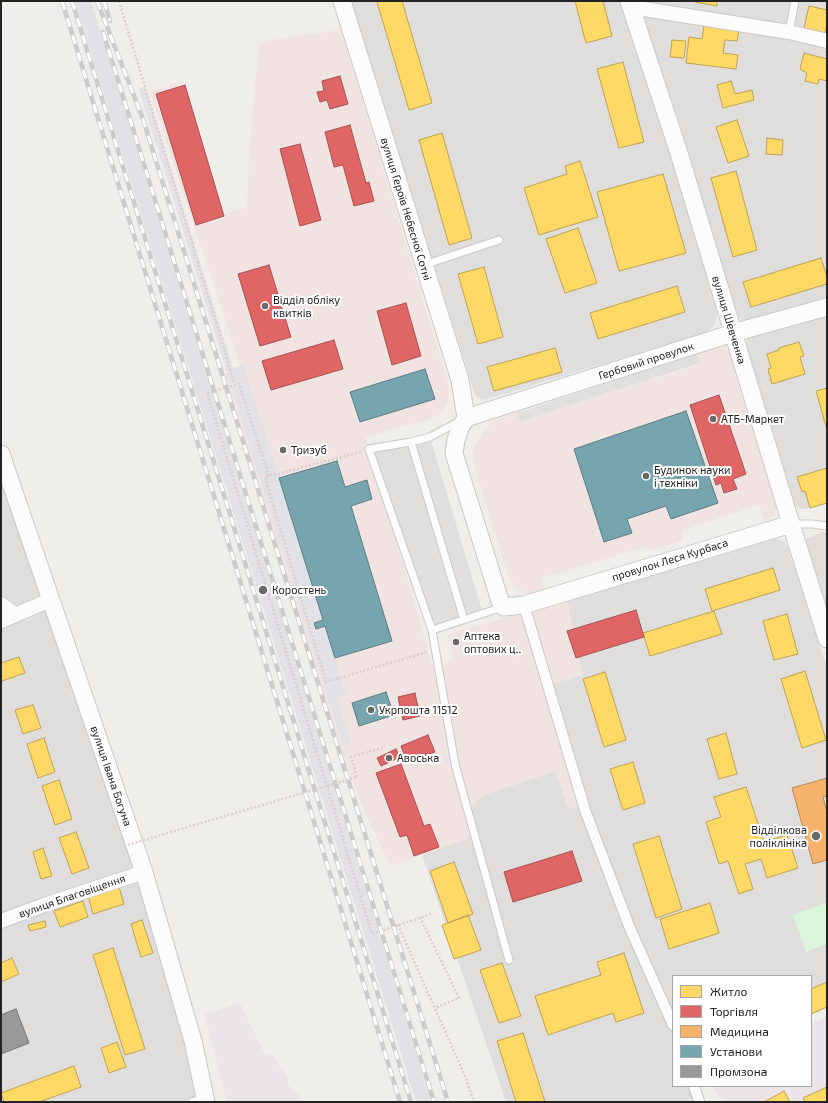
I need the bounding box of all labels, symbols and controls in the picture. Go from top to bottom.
street label: вулиця Героїв Небесної Сотні [378,136,434,282]
street label: вулиця Шевченка [709,274,749,366]
place label: Відділ обліку квитків [273,293,340,319]
marker: Відділ обліку квитків [260,301,270,311]
street label: Гербовий провулок [597,339,695,383]
place label: АТБ-Маркет [721,412,784,426]
marker: АТБ-Маркет [708,414,718,424]
place label: Тризуб [291,443,327,457]
marker: Тризуб [278,445,288,455]
place label: Будинок науки і техніки [654,463,731,489]
marker: Будинок науки і техніки [641,471,651,481]
street label: провулок Леся Курбаса [610,536,730,584]
place label: Коростень [272,583,326,597]
marker: Коростень [257,584,269,596]
place label: Аптека оптових ц‥ [464,629,521,655]
marker: Аптека оптових ц‥ [451,637,461,647]
place label: Укрпошта 11512 [379,703,458,717]
marker: Укрпошта 11512 [366,705,376,715]
street label: вулиця Івана Богуна [88,724,134,828]
place label: Авоська [397,751,439,765]
marker: Авоська [384,753,394,763]
place label: Відділкова поліклініка [750,823,807,849]
marker: Відділкова поліклініка [810,830,822,842]
street label: вулиця Благовіщення [17,872,127,920]
legend [672,975,812,1087]
text: Житло [710,984,747,998]
text: Торгівля [710,1004,758,1018]
text: Медицина [710,1024,769,1038]
text: Установи [710,1044,762,1058]
text: Промзона [710,1064,767,1078]

